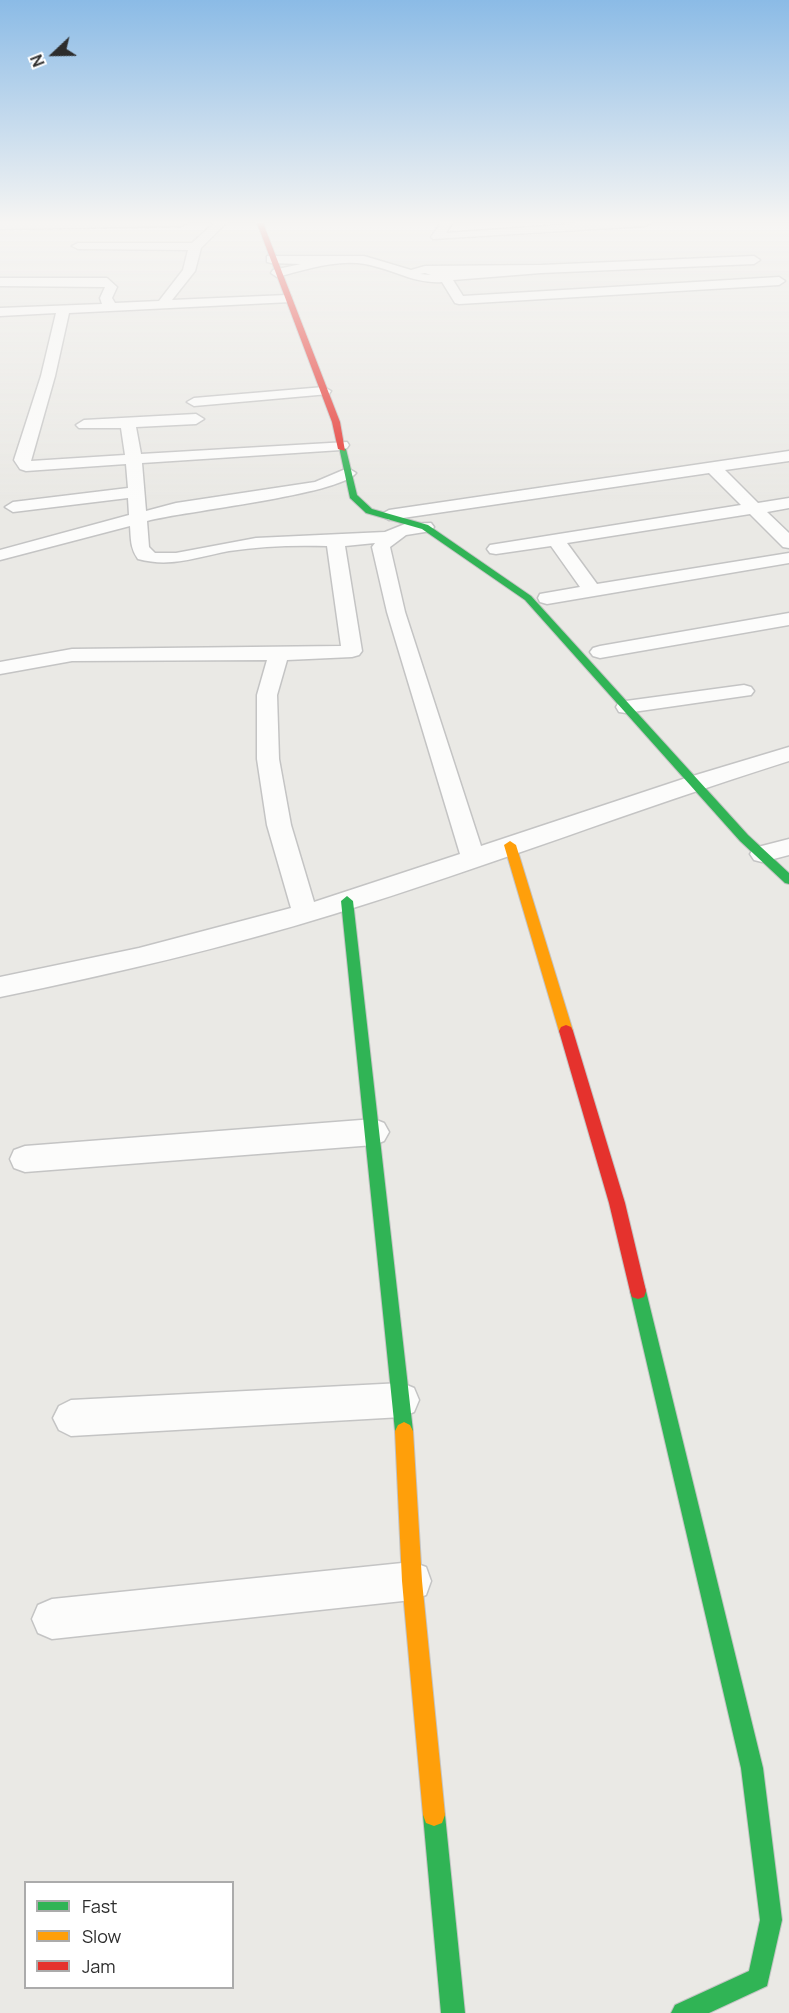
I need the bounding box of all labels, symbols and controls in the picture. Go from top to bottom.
north arrow [24,24,84,84]
text: N [25,51,50,70]
legend [24,1881,234,1989]
text: Fast [82,1894,117,1918]
text: Slow [82,1924,121,1948]
text: Jam [82,1954,116,1978]

